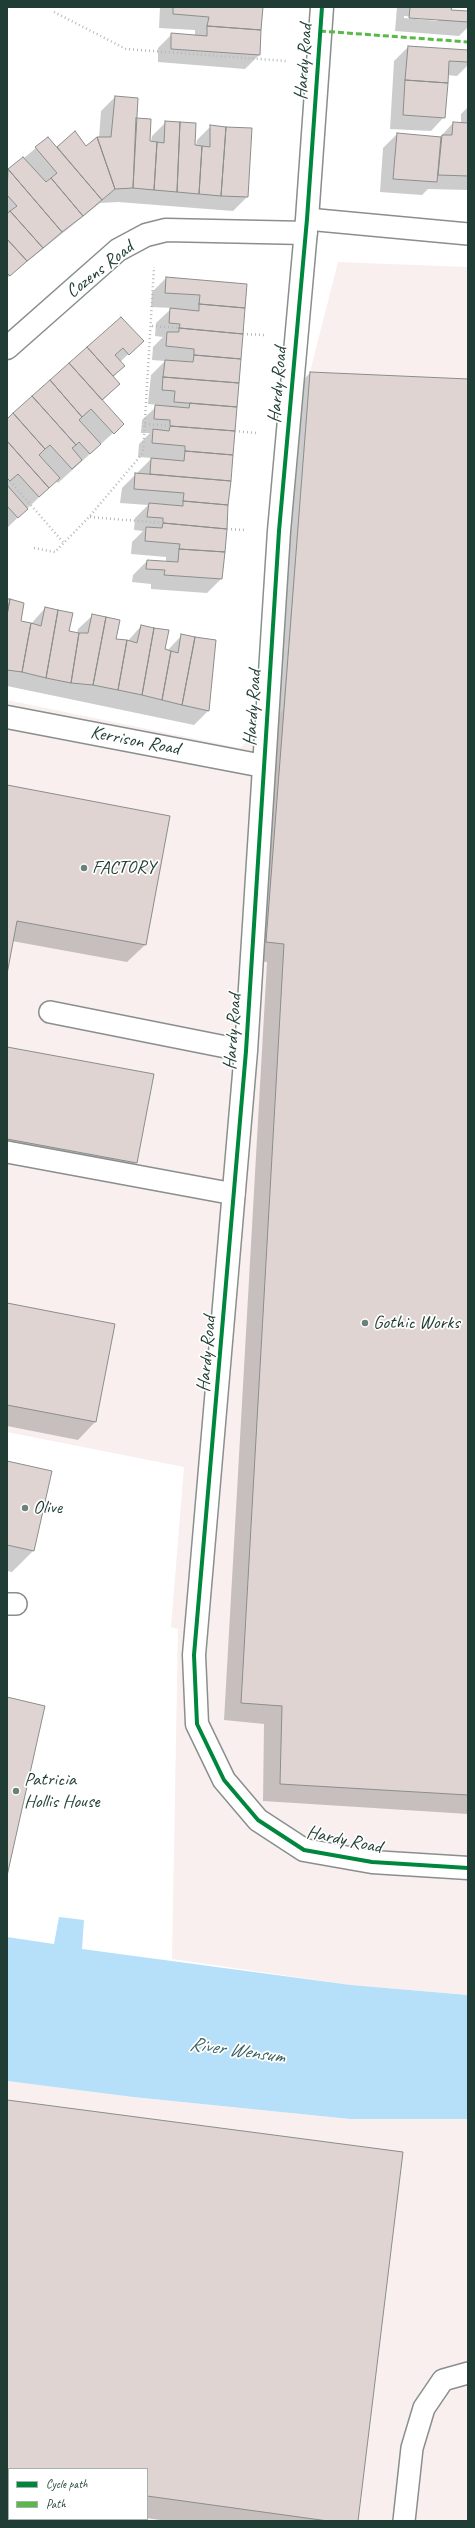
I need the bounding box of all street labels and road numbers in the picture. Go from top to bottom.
street label: Hardy Road [290,23,318,101]
street label: Cozens Road [62,237,138,303]
street label: Hardy Road [263,346,293,424]
street label: Hardy Road [239,669,267,747]
street label: Kerrison Road [89,721,181,761]
street label: Hardy Road [219,993,247,1071]
street label: Hardy Road [192,1315,222,1393]
street label: Hardy Road [304,1821,384,1859]

